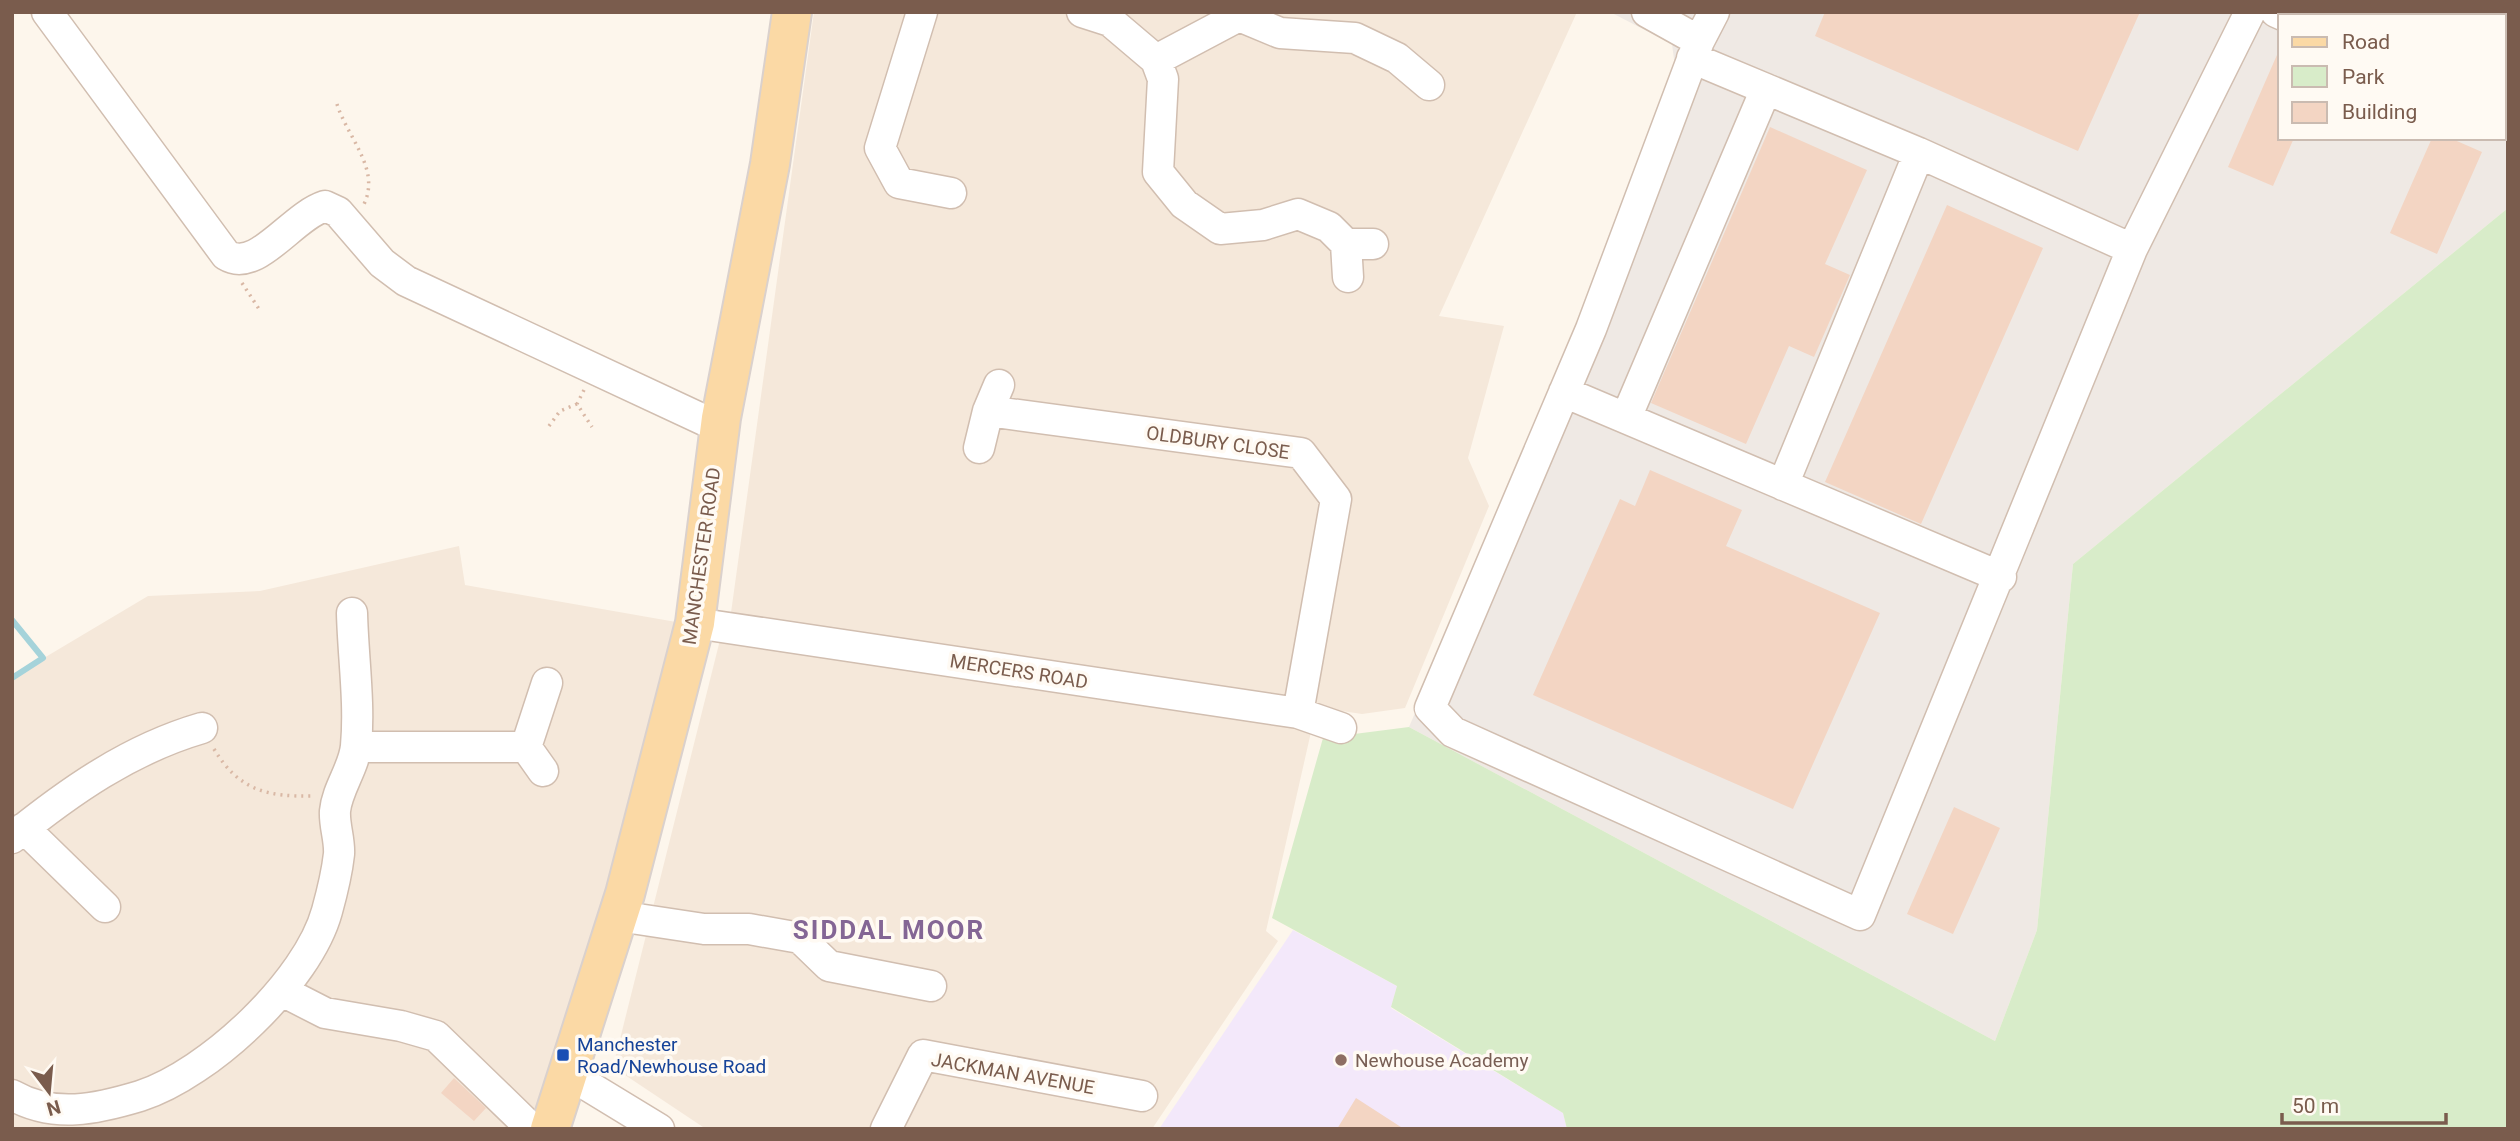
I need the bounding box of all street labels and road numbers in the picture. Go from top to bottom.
street label: OLDBURY CLOSE [1145,421,1291,464]
street label: MANCHESTER ROAD [678,466,725,646]
street label: MERCERS ROAD [948,649,1090,694]
street label: JACKMAN AVENUE [929,1048,1097,1099]

